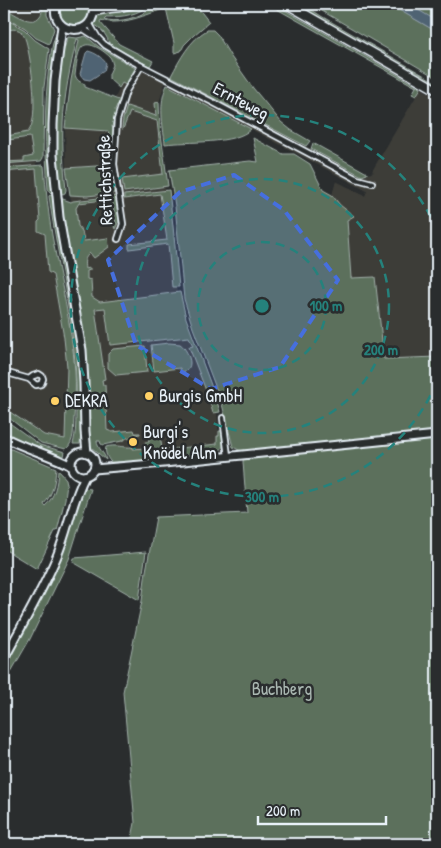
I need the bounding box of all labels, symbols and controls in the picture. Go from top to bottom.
street label: Ernteweg [209,75,274,126]
street label: Rettichstraße [90,135,119,225]
text: 100 m [310,295,342,316]
centre of rings [253,297,271,315]
text: 200 m [364,339,398,360]
place label: Burgis GmbH [159,383,242,408]
place label: DEKRA [65,388,108,413]
marker: Burgis GmbH [143,390,155,402]
marker: DEKRA [49,395,61,407]
place label: Burgi's Knödel Alm [143,419,217,465]
marker: Burgi's Knödel Alm [127,436,139,448]
text: 300 m [245,486,279,507]
park label: Buchberg [252,676,312,701]
scale bar [258,793,386,825]
text: 200 m [266,800,300,821]

